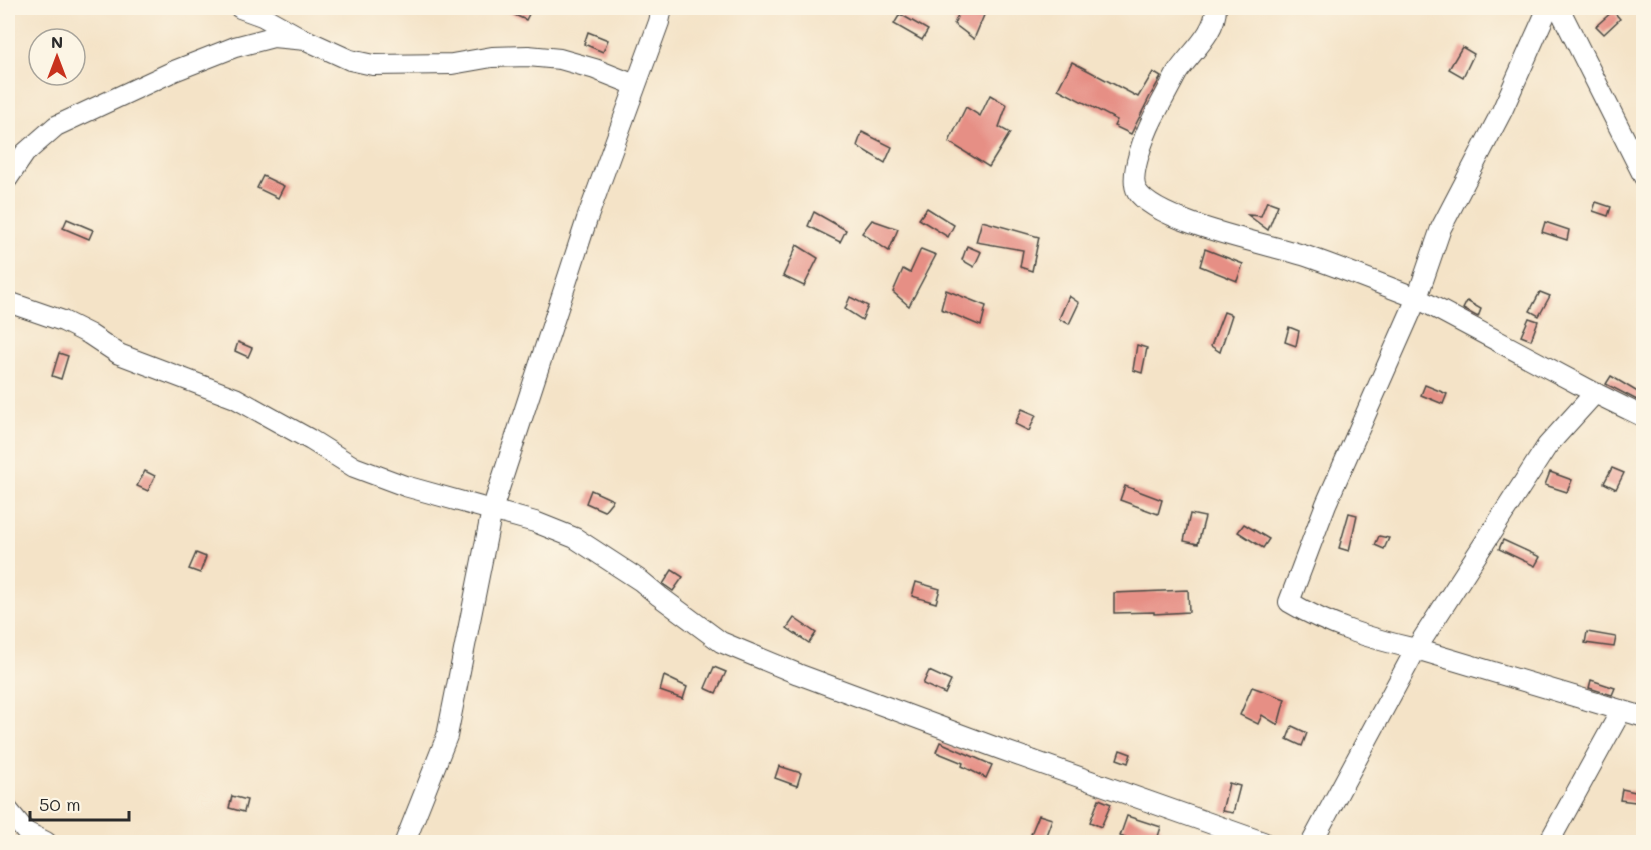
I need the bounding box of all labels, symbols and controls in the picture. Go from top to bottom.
north arrow [27,27,87,87]
text: N [51,31,63,52]
scale bar [30,784,129,822]
text: 50 m [39,792,81,816]

